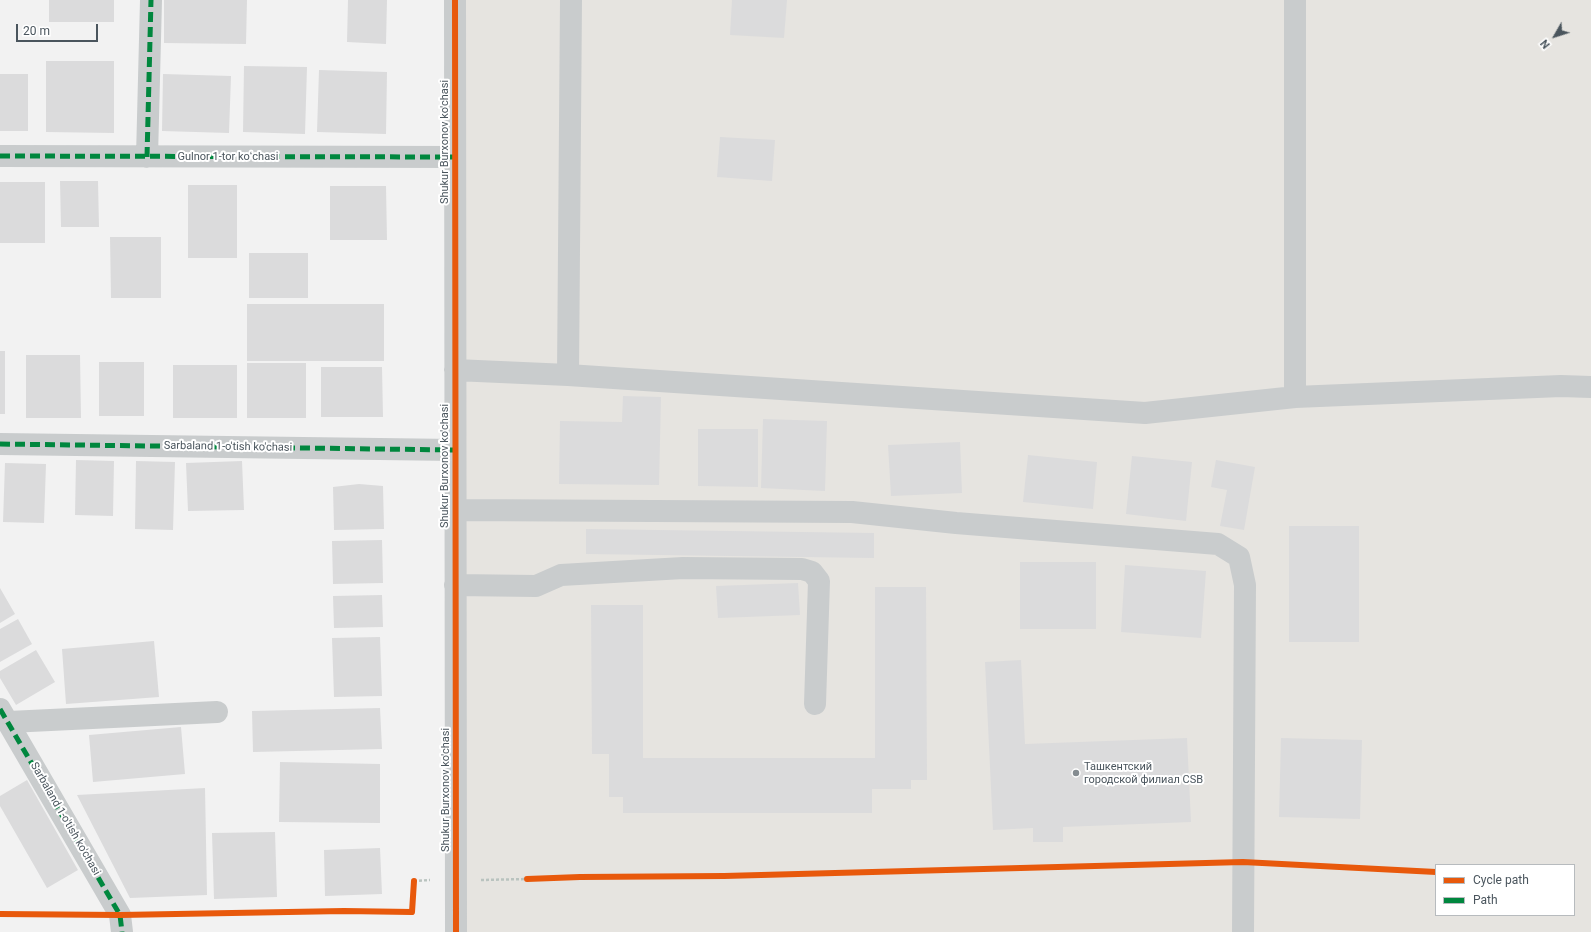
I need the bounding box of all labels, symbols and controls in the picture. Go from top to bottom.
scale bar [18,16,100,42]
north arrow [1535,16,1575,56]
text: 20 m [23,24,50,38]
text: N [1538,37,1553,51]
street label: Shukur Burxonov ko'chasi [438,80,452,204]
street label: Gulnor 1-tor koʻchasi [178,150,278,164]
street label: Shukur Burxonov ko'chasi [438,404,452,528]
street label: Sarbaland 1-o'tish ko'chasi [164,439,292,455]
street label: Shukur Burxonov ko'chasi [439,728,453,852]
street label: Sarbaland 1-o'tish ko'chasi [27,760,103,878]
place label: Ташкентский городской филиал CSB [1084,760,1203,786]
marker: Ташкентский городской филиал CSB [1071,768,1081,778]
legend [1435,864,1575,916]
text: Cycle path [1473,873,1529,887]
text: Path [1473,893,1498,907]

